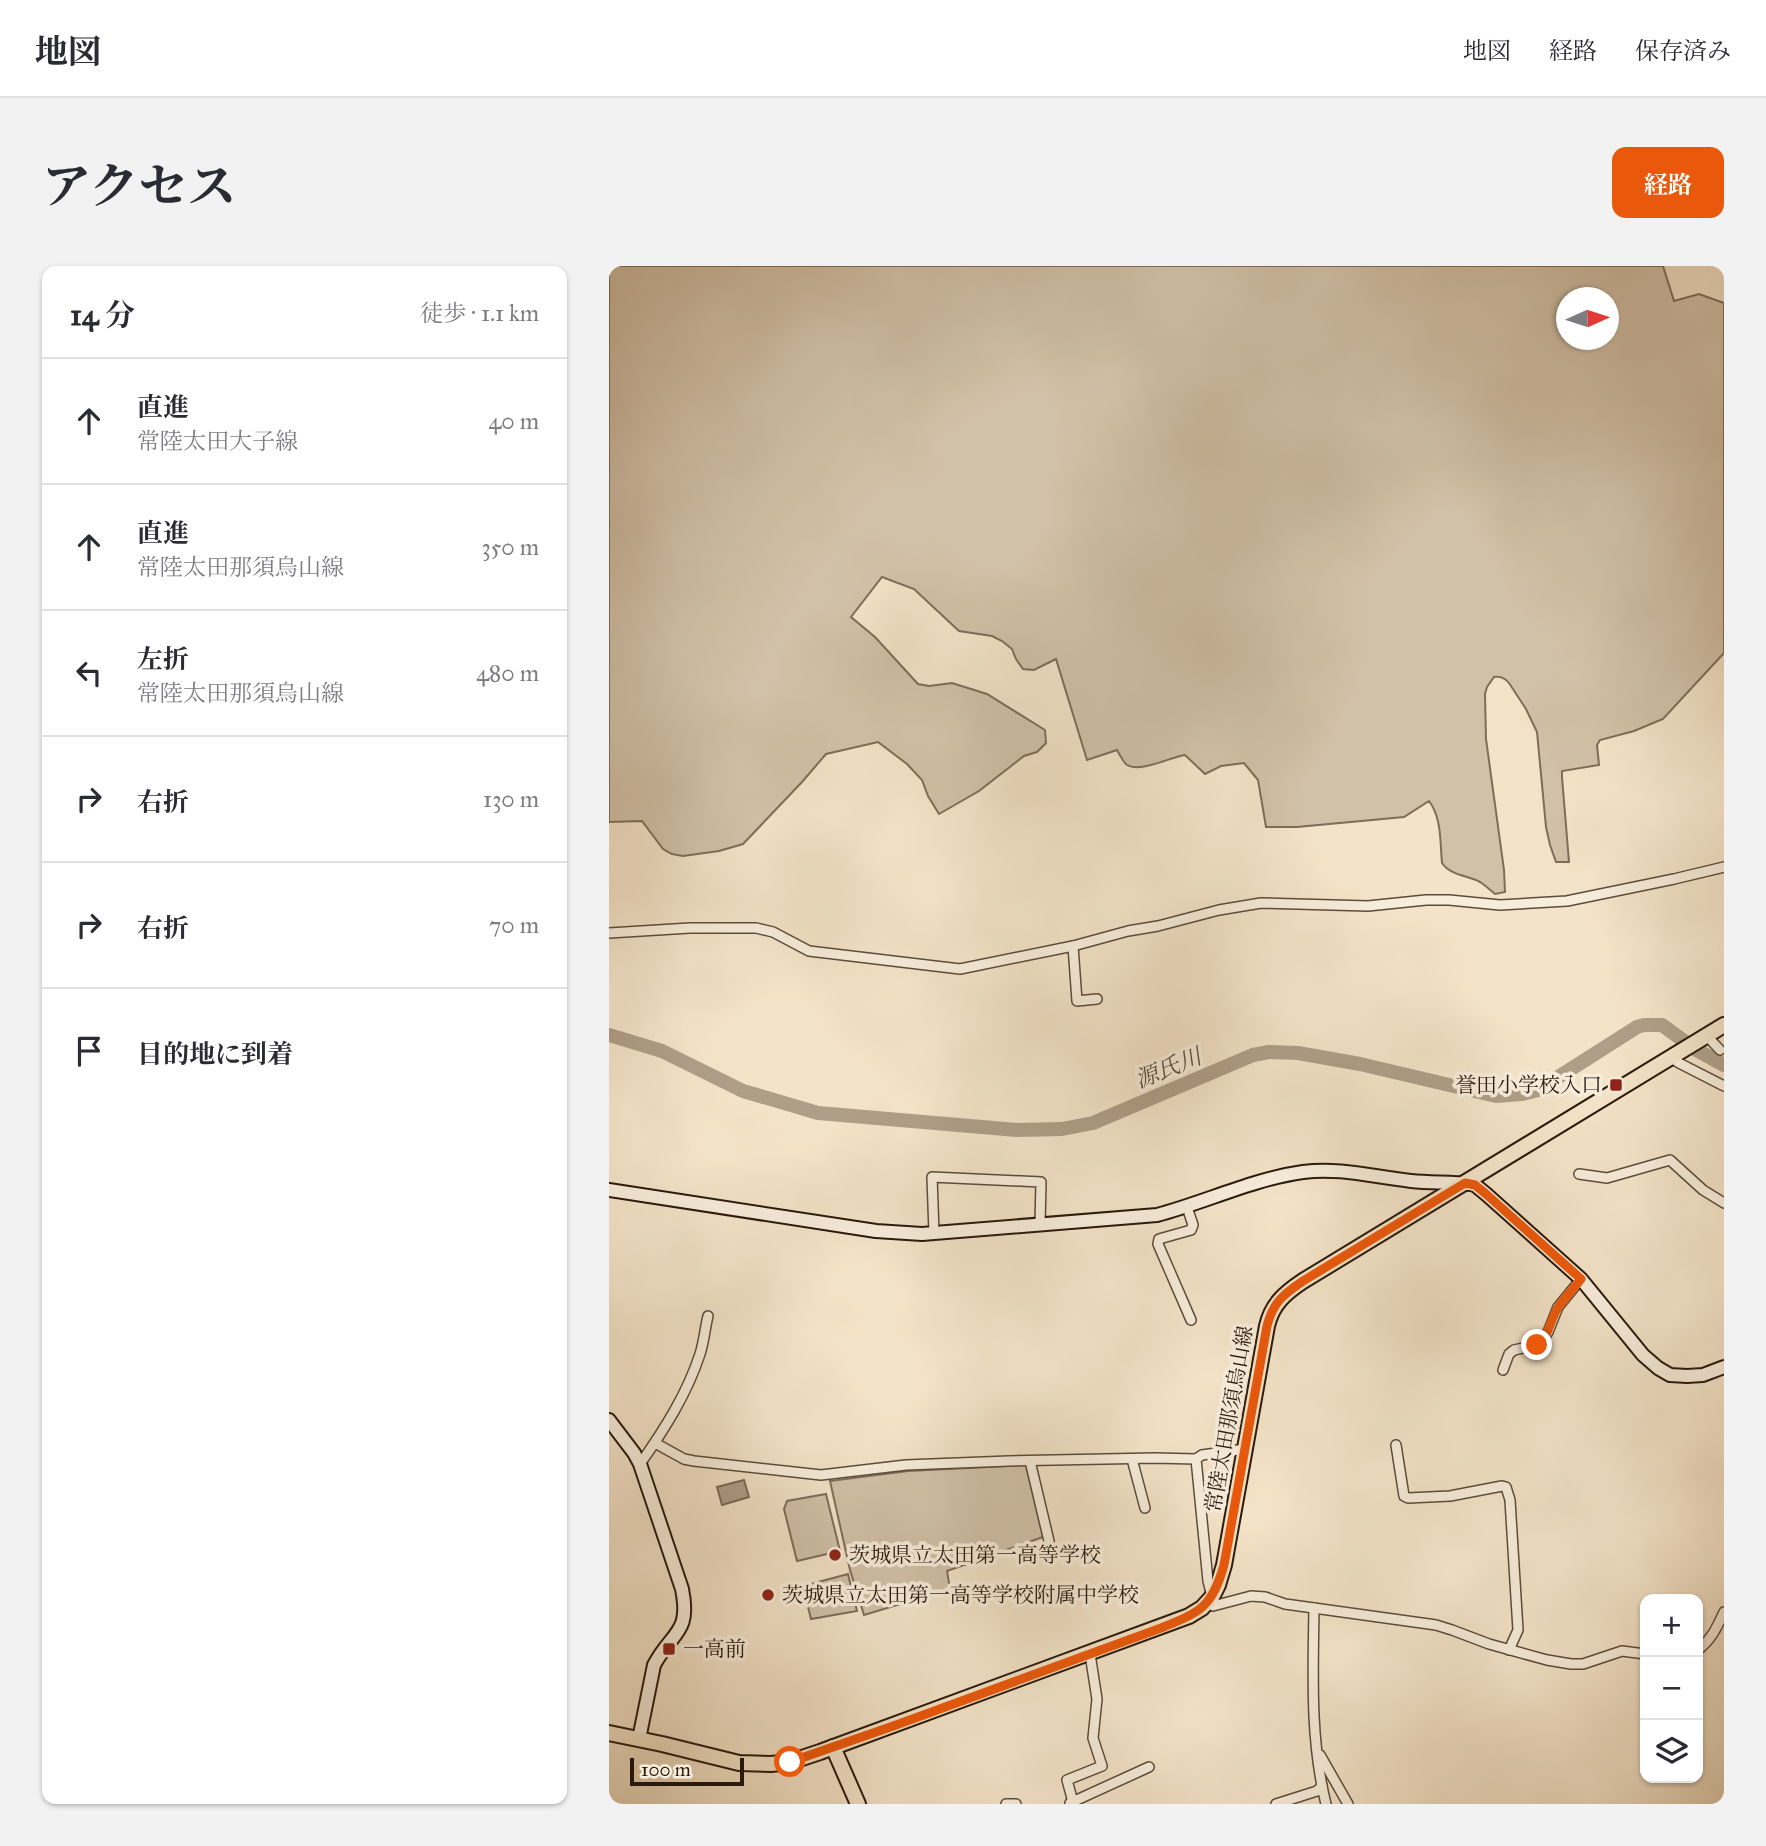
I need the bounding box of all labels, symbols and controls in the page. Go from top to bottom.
text: 地図 [35,32,101,72]
text: 地図 [1463,36,1511,66]
text: 経路 [1549,36,1597,66]
text: 保存済み [1635,36,1731,66]
button: 経路 [1612,147,1724,218]
text: アクセス [42,157,237,216]
north arrow [1556,287,1619,350]
text: 14 分 [70,297,135,333]
text: 徒歩 · 1.1 km [420,299,539,327]
text: 直進 [137,391,189,423]
icon: ahead [70,402,108,440]
text: 40 m [489,407,539,435]
text: 常陸太田大子線 [137,427,298,455]
text: 直進 [137,517,189,549]
icon: ahead [70,528,108,566]
text: 350 m [481,533,539,561]
text: 常陸太田那須烏山線 [137,553,344,581]
text: 左折 [137,643,189,675]
icon: left [70,654,108,692]
text: 480 m [476,659,539,687]
text: 常陸太田那須烏山線 [137,679,344,707]
icon: right [70,780,108,818]
text: 130 m [483,785,539,813]
text: 右折 [137,786,189,818]
icon: right [70,906,108,944]
text: 70 m [489,911,539,939]
text: 右折 [137,912,189,944]
icon: arrive [70,1032,108,1070]
text: 目的地に到着 [137,1038,293,1070]
water label: 源氏川 [1131,1041,1208,1094]
place label: 誉田小学校入口 [1455,1072,1602,1098]
marker: 誉田小学校入口 [1608,1077,1624,1093]
street label: 常陸太田那須烏山線 [1200,1324,1258,1514]
route end [1521,1329,1552,1360]
place label: 茨城県立太田第一高等学校 [849,1542,1101,1568]
marker: 茨城県立太田第一高等学校 [827,1547,843,1563]
place label: 茨城県立太田第一高等学校附属中学校 [782,1582,1139,1608]
marker: 茨城県立太田第一高等学校附属中学校 [760,1587,776,1603]
map controls [1640,1594,1703,1783]
button: + [1640,1594,1703,1657]
place label: 一高前 [683,1636,746,1662]
marker: 一高前 [661,1641,677,1657]
button: − [1640,1657,1703,1720]
button: layers [1640,1720,1703,1783]
route start [774,1746,805,1777]
scale bar [630,1755,744,1787]
text: 100 m [641,1758,691,1781]

